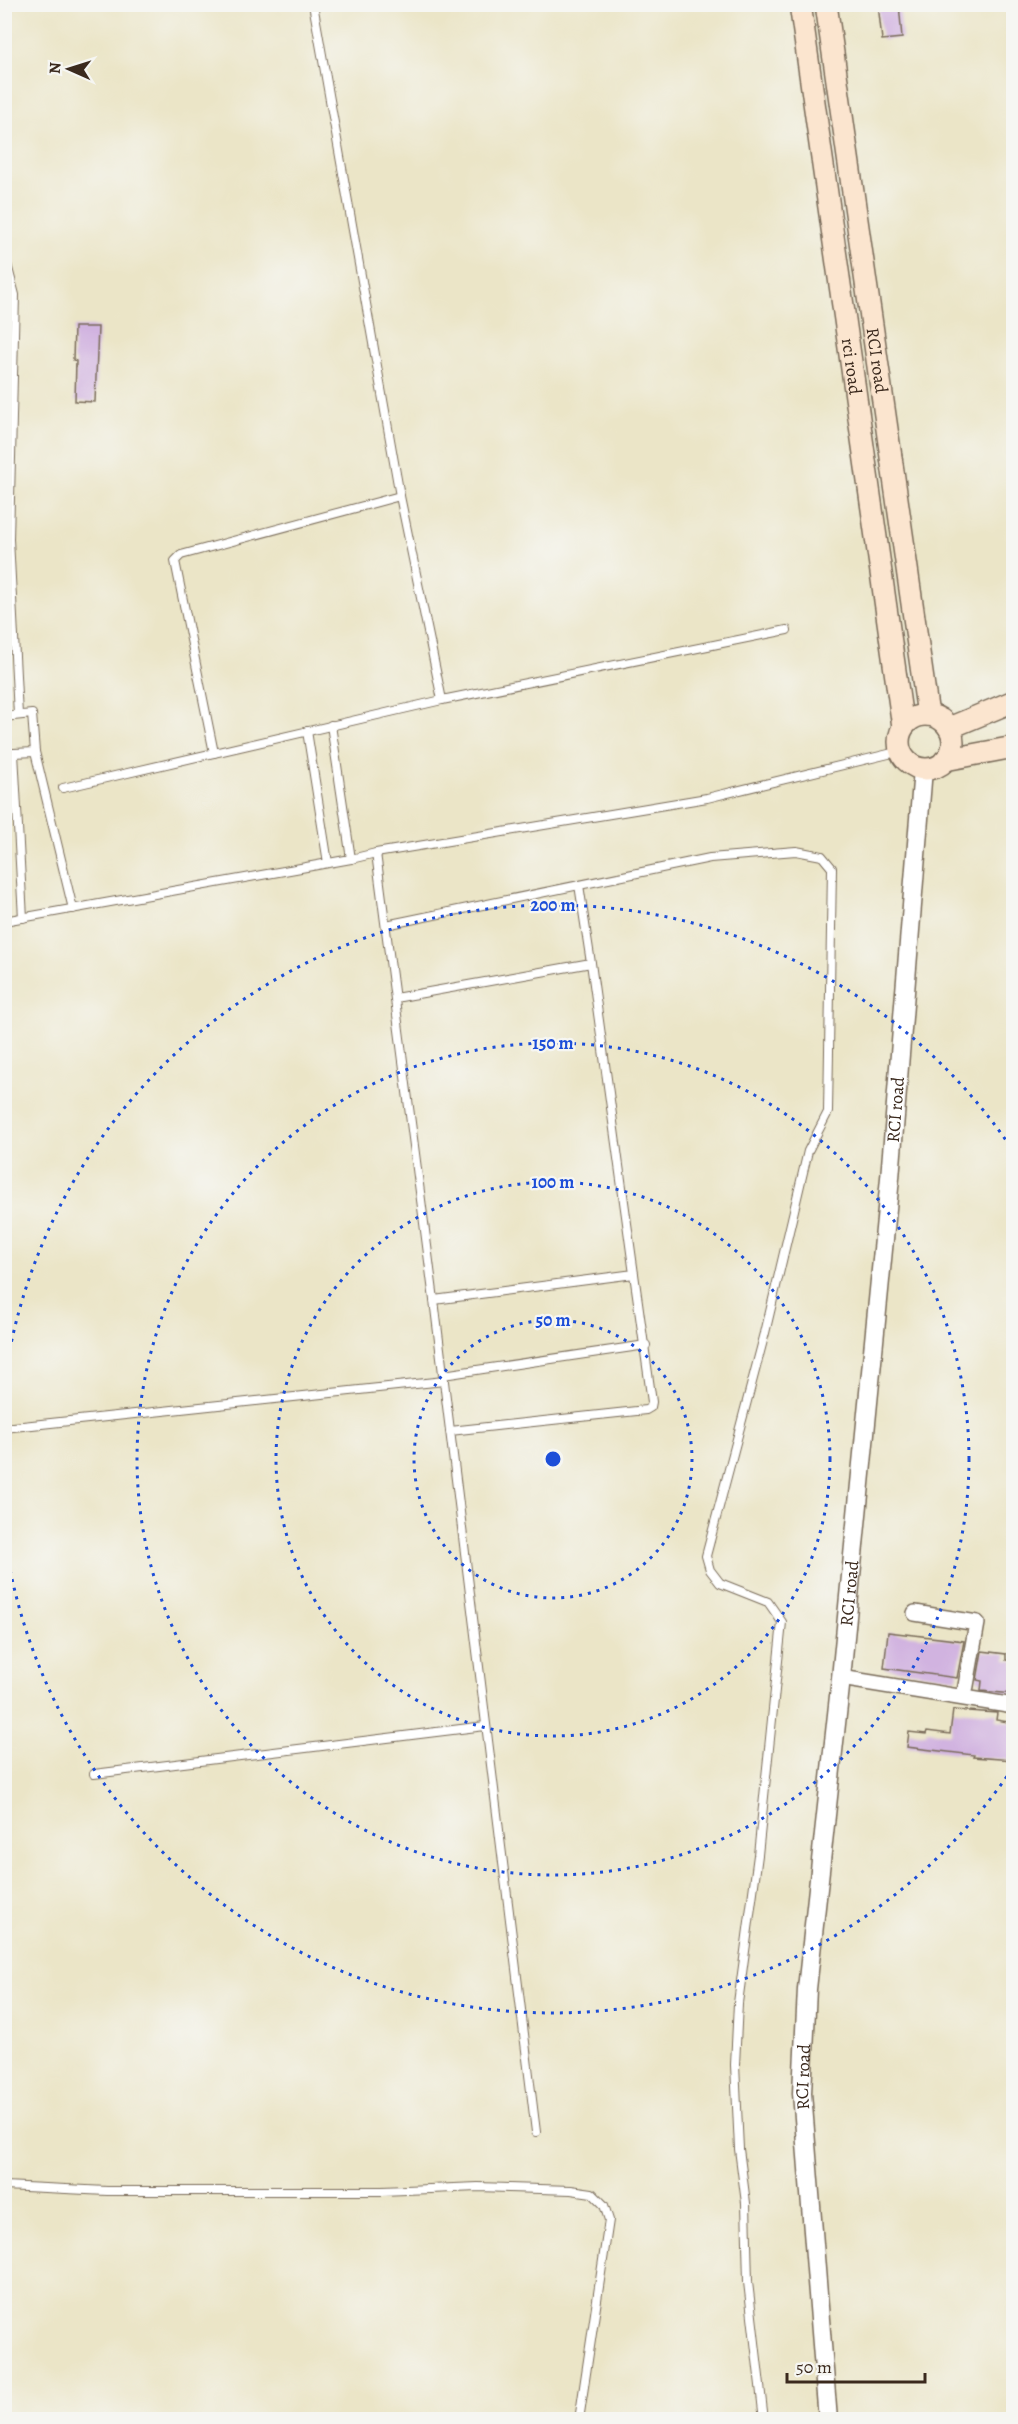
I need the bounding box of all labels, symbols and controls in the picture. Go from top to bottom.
north arrow [39,39,99,99]
text: N [44,62,66,75]
street label: RCI road [861,326,894,395]
street label: rci road [836,337,868,396]
text: 200 m [530,893,576,917]
text: 150 m [532,1031,574,1055]
street label: RCI road [881,1075,910,1143]
text: 100 m [532,1170,574,1194]
text: 50 m [536,1308,570,1332]
centre of rings [543,1449,563,1469]
street label: RCI road [834,1559,864,1627]
street label: RCI road [790,2043,816,2111]
scale bar [787,2346,925,2384]
text: 50 m [796,2355,832,2379]

